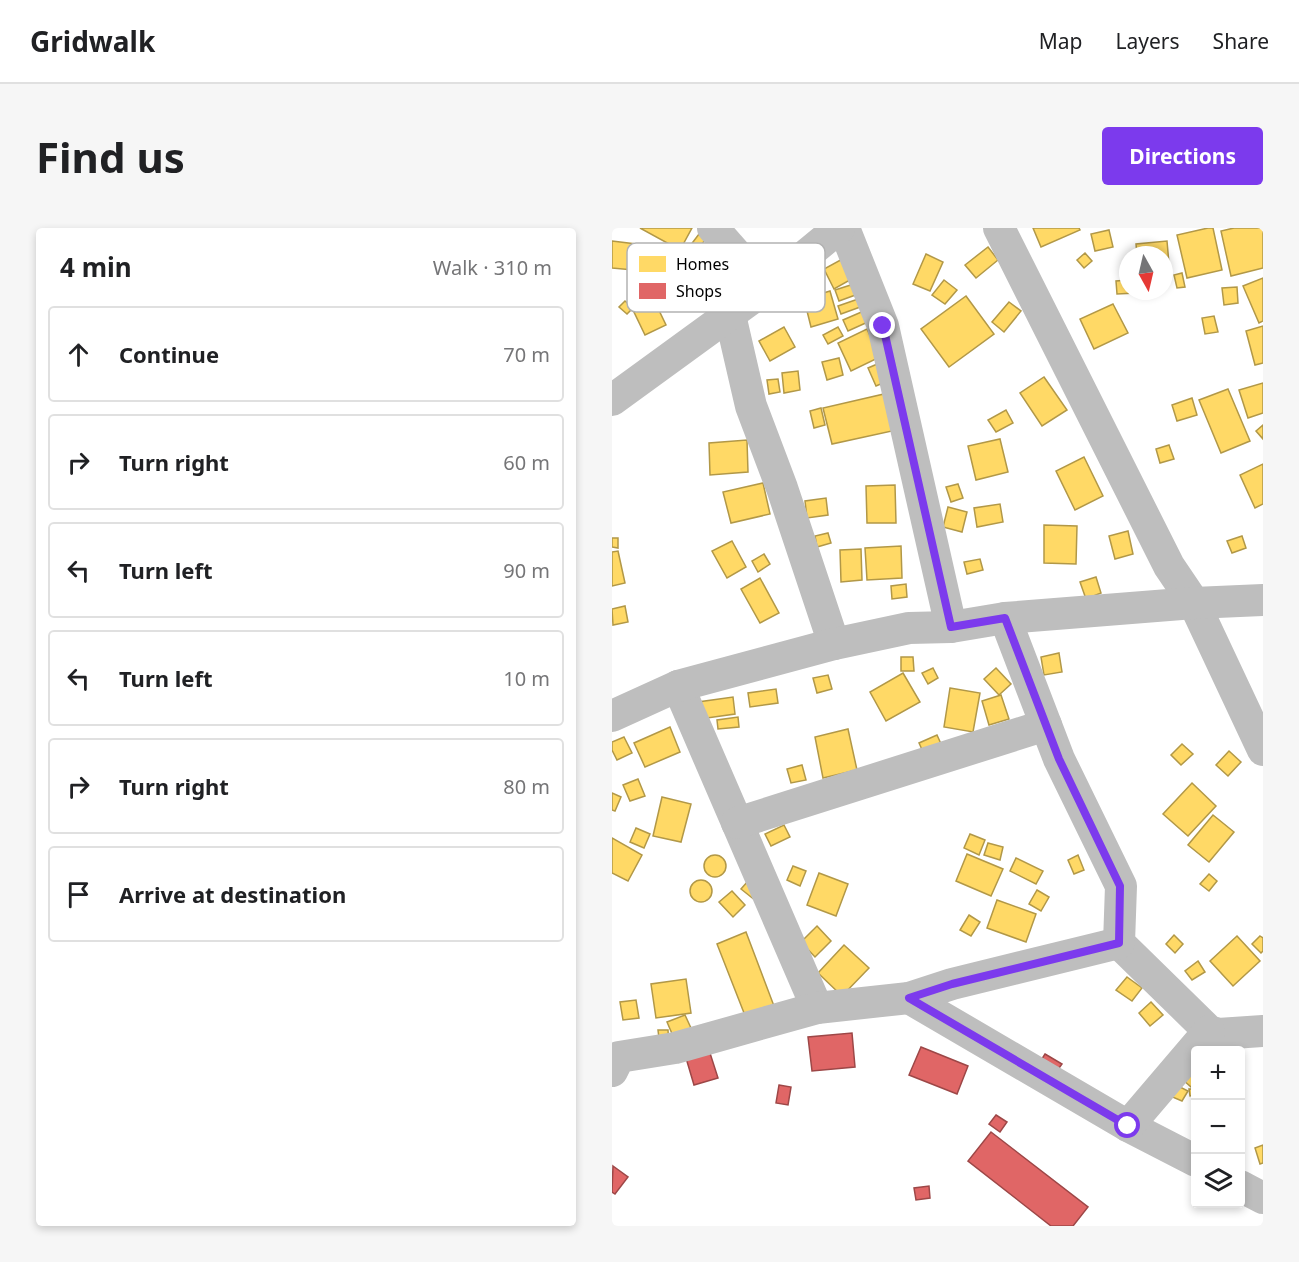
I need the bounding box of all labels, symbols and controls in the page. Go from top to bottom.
text: Gridwalk [30,22,155,60]
text: Map [1039,27,1083,55]
text: Layers [1116,27,1180,55]
text: Share [1213,27,1269,55]
button: Directions [1102,127,1263,185]
text: Find us [36,128,185,185]
legend [627,243,825,312]
north arrow [1119,246,1173,300]
text: 4 min [60,249,132,285]
text: Homes [676,253,729,275]
text: Walk · 310 m [433,254,552,281]
text: Shops [676,280,722,302]
route end [869,312,895,338]
icon: ahead [62,338,95,371]
text: Continue [119,339,219,369]
text: 70 m [503,341,550,368]
icon: right [62,446,95,479]
text: Turn right [119,447,229,477]
text: 60 m [503,449,550,476]
icon: left [62,554,95,587]
text: Turn left [119,555,213,585]
text: 90 m [503,557,550,584]
icon: left [62,662,95,695]
text: Turn left [119,663,213,693]
text: 10 m [503,665,550,692]
icon: right [62,770,95,803]
text: Turn right [119,771,229,801]
text: 80 m [503,773,550,800]
icon: arrive [62,878,95,911]
text: Arrive at destination [119,879,346,909]
map controls [1191,1046,1245,1208]
button: + [1191,1046,1245,1100]
button: − [1191,1100,1245,1154]
route start [1114,1112,1140,1138]
button: layers [1191,1154,1245,1208]

